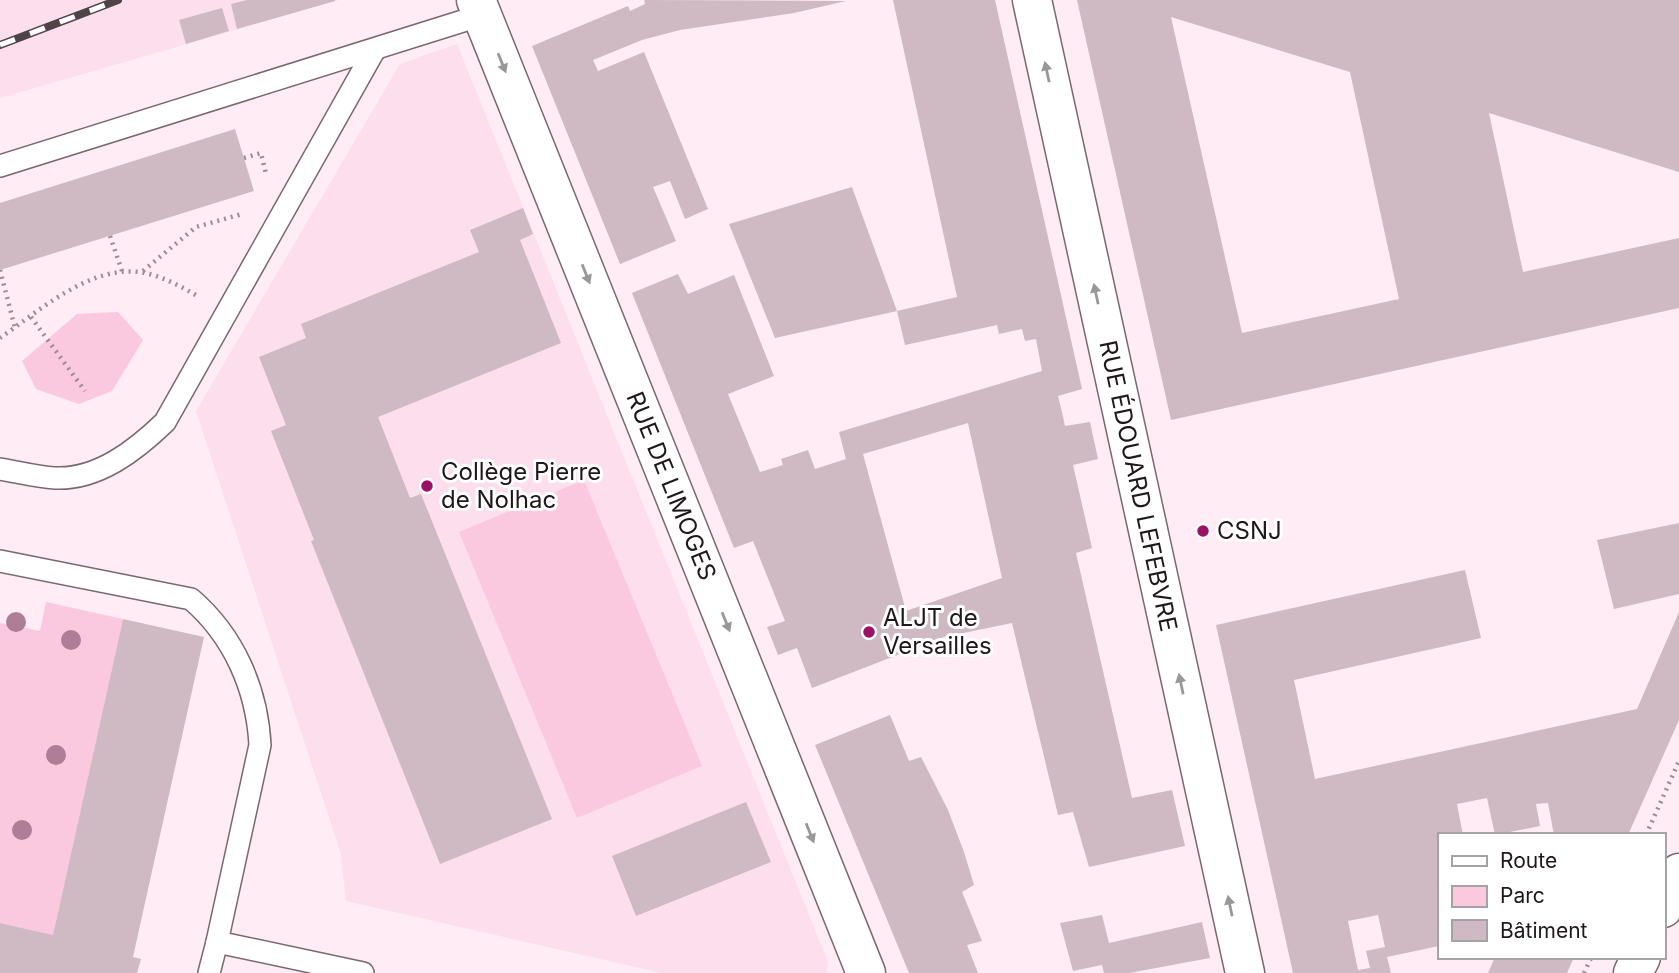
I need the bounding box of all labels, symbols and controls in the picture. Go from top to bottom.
one-way arrow [496,53,507,74]
one-way arrow [1042,61,1053,83]
one-way arrow [581,264,592,285]
one-way arrow [1090,283,1101,305]
street label: RUE ÉDOUARD LEFEBVRE [1093,338,1185,634]
street label: RUE DE LIMOGES [620,387,723,584]
place label: Collège Pierre de Nolhac [441,457,601,514]
marker: Collège Pierre de Nolhac [419,478,435,494]
place label: CSNJ [1217,516,1282,545]
marker: CSNJ [1195,523,1211,539]
place label: ALJT de Versailles [883,603,992,660]
one-way arrow [720,612,731,633]
marker: ALJT de Versailles [861,624,877,640]
one-way arrow [1176,673,1187,695]
one-way arrow [805,823,816,844]
legend [1438,833,1665,959]
text: Route [1500,848,1557,873]
text: Parc [1500,883,1545,908]
one-way arrow [1224,895,1235,917]
text: Bâtiment [1500,918,1588,943]

